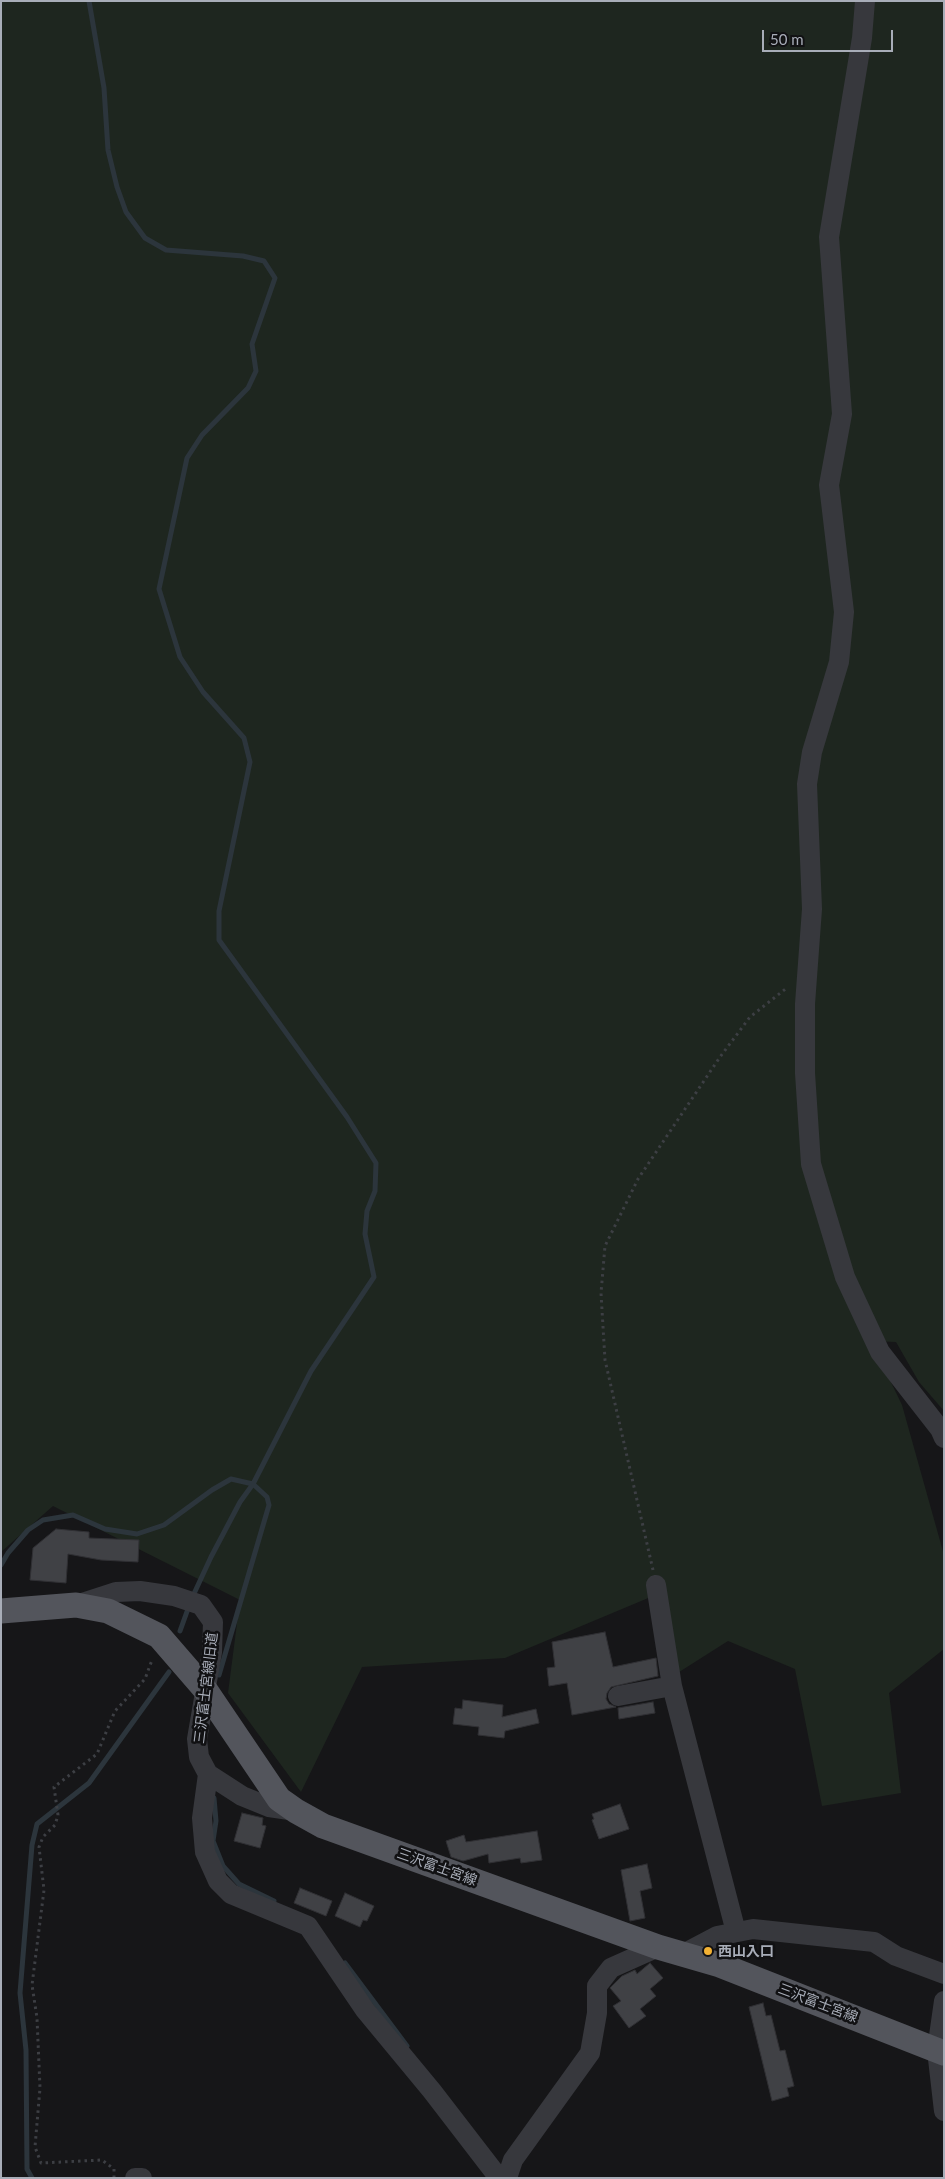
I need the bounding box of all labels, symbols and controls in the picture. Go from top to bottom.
scale bar [765,20,896,52]
text: 50 m [770,30,804,48]
street label: 三沢富士宮線旧道 [191,1631,221,1745]
street label: 三沢富士宮線 [395,1845,479,1889]
place label: 西山入口 [718,1943,774,1959]
marker: 西山入口 [702,1945,714,1957]
street label: 三沢富士宮線 [776,1980,860,2026]

